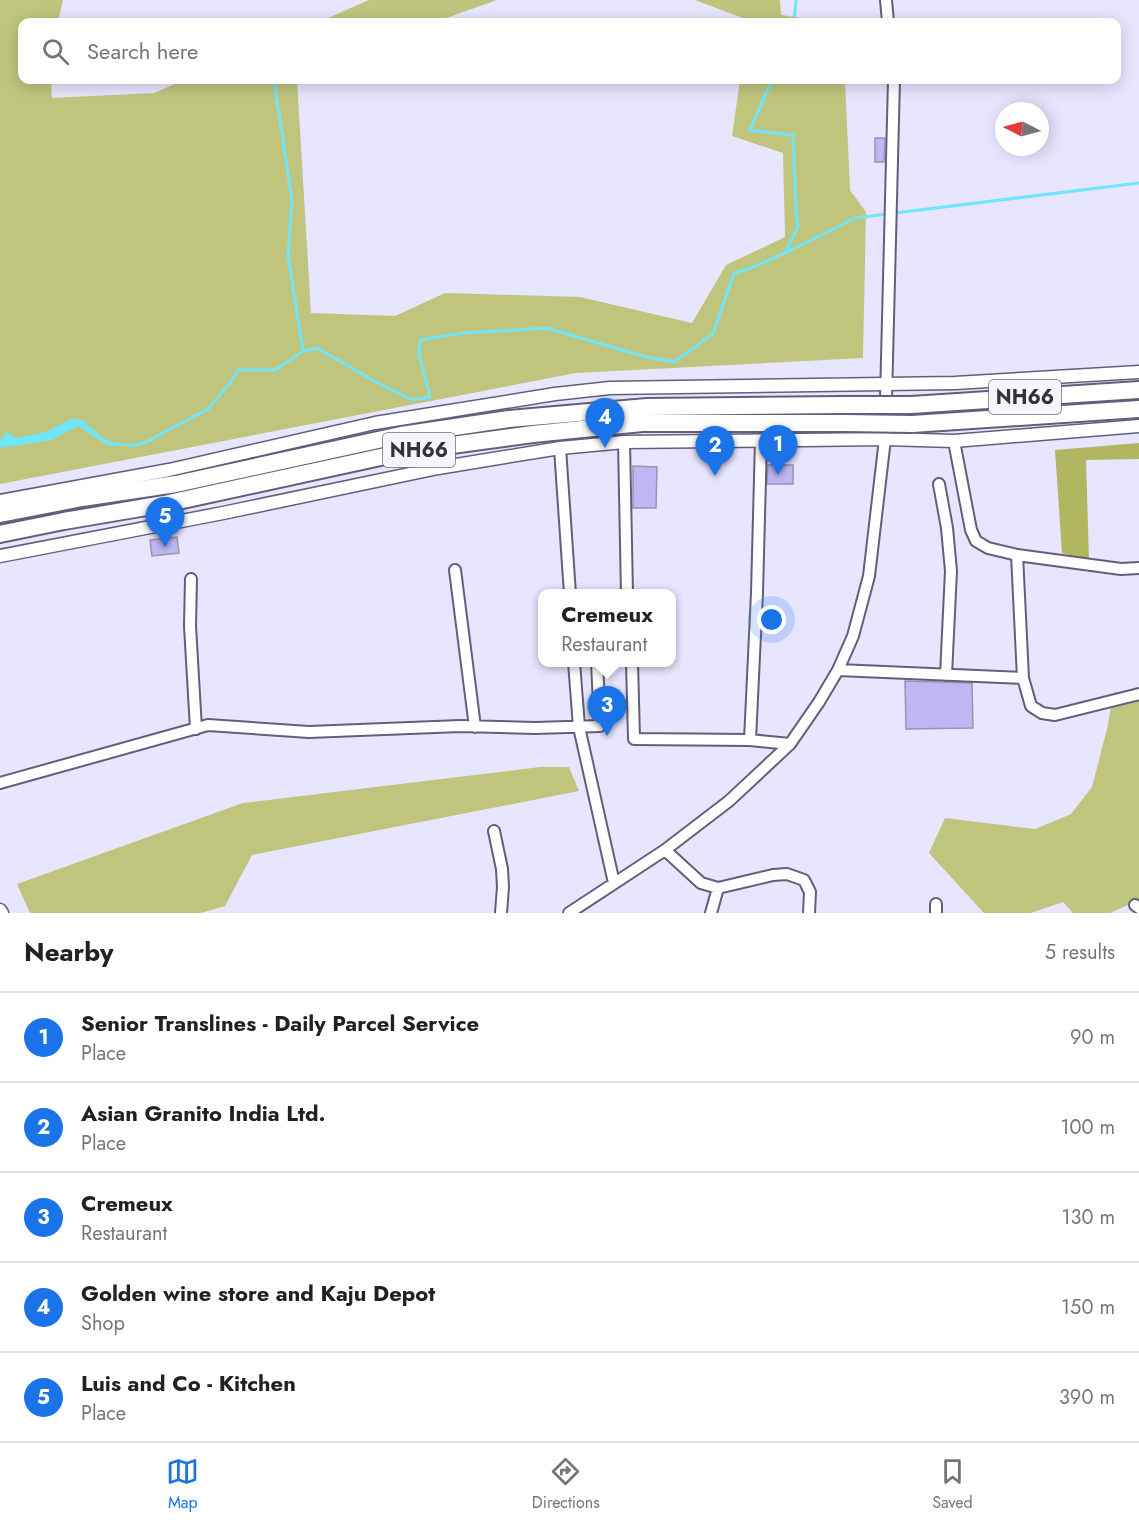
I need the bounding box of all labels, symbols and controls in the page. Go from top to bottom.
search box [18,18,1121,84]
icon: search [39,35,72,68]
text: Search here [87,35,198,67]
north arrow [995,102,1049,156]
road number: NH66 [989,380,1061,414]
pin: 4 [586,398,624,448]
pin: 2 [696,426,734,476]
pin: 1 [758,426,798,475]
road number: NH66 [383,433,455,467]
pin: 5 [146,498,184,547]
popup [538,589,676,667]
text: Cremeux [561,598,653,630]
your location [757,605,786,634]
text: Restaurant [561,630,647,659]
pin: 3 [588,686,626,736]
text: Nearby [24,933,113,971]
text: 5 results [1045,938,1115,967]
text: Senior Translines - Daily Parcel Service [81,1007,479,1039]
text: 1 [38,1023,49,1052]
text: 90 m [1070,1023,1115,1052]
text: Place [81,1039,126,1068]
text: Asian Granito India Ltd. [81,1097,326,1129]
text: 2 [37,1113,50,1142]
text: 100 m [1060,1113,1115,1142]
text: Place [81,1129,126,1158]
text: Cremeux [81,1187,173,1219]
text: 3 [37,1203,50,1232]
text: 130 m [1061,1203,1115,1232]
text: Restaurant [81,1219,167,1248]
text: Golden wine store and Kaju Depot [81,1277,435,1309]
text: 4 [37,1293,50,1322]
text: 150 m [1061,1293,1115,1322]
text: Shop [81,1309,125,1338]
text: Luis and Co - Kitchen [81,1367,296,1399]
text: 5 [37,1383,50,1412]
text: 390 m [1059,1383,1115,1412]
text: Place [81,1399,126,1428]
tab: Map [166,1455,199,1514]
tab: Directions [532,1455,600,1514]
tab: Saved [932,1455,973,1514]

